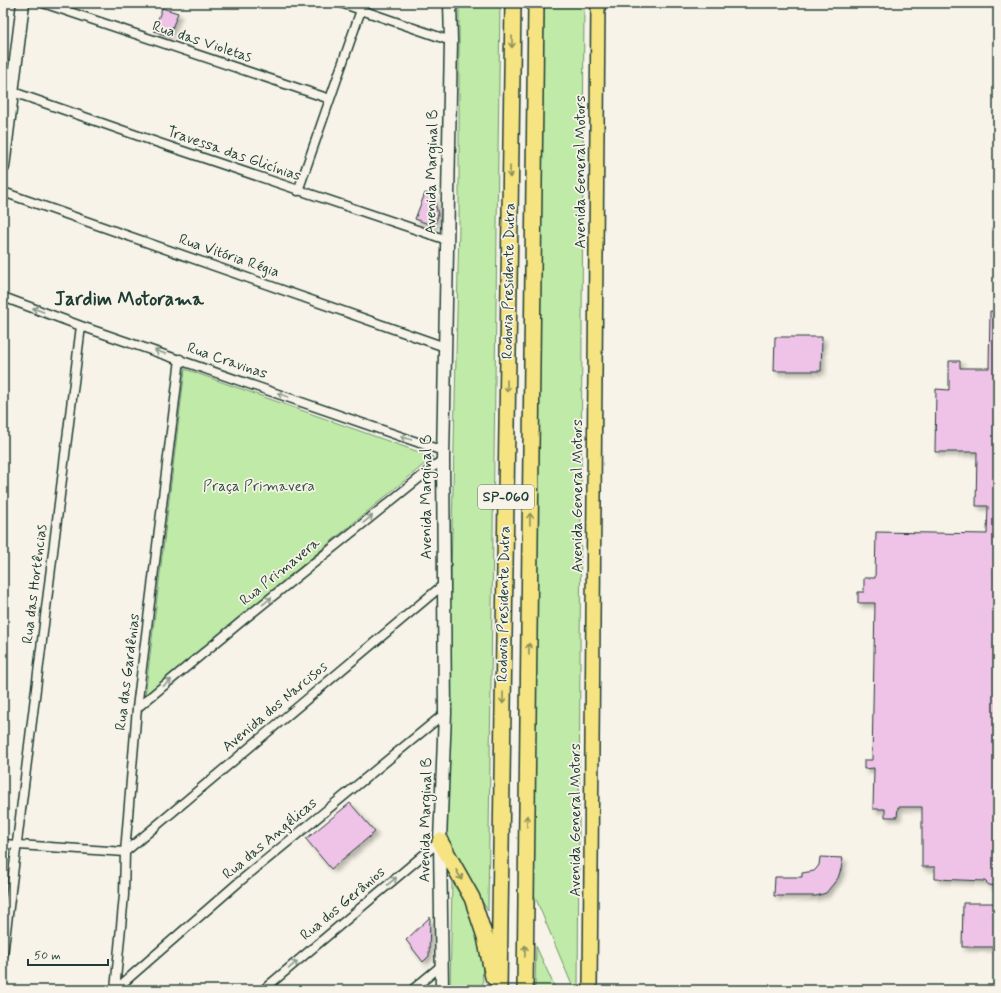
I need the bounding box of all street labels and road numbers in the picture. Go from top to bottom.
street label: Rua das Violetas [150,16,255,68]
street label: Avenida General Motors [571,95,591,249]
street label: Avenida Marginal B [421,109,444,235]
street label: Travessa das Glicínias [164,122,304,186]
street label: Rodovia Presidente Dutra [498,203,520,359]
street label: Rua Vitória Régia [176,229,282,283]
street label: Rua Cravinas [184,338,270,384]
street label: Avenida General Motors [568,419,588,573]
street label: Avenida Marginal B [417,434,438,559]
road number: SP-060 [478,485,534,509]
street label: Rua das Hortências [18,523,52,645]
street label: Rodovia Presidente Dutra [493,526,515,682]
street label: Rua Primavera [236,533,325,611]
street label: Rua das Gardênias [111,612,145,732]
street label: Avenida dos Narcisos [218,657,332,757]
street label: Avenida General Motors [566,743,586,897]
street label: Avenida Marginal B [415,757,438,883]
street label: Rua das Angélicas [219,793,322,884]
street label: Rua dos Gerânios [296,862,390,945]

